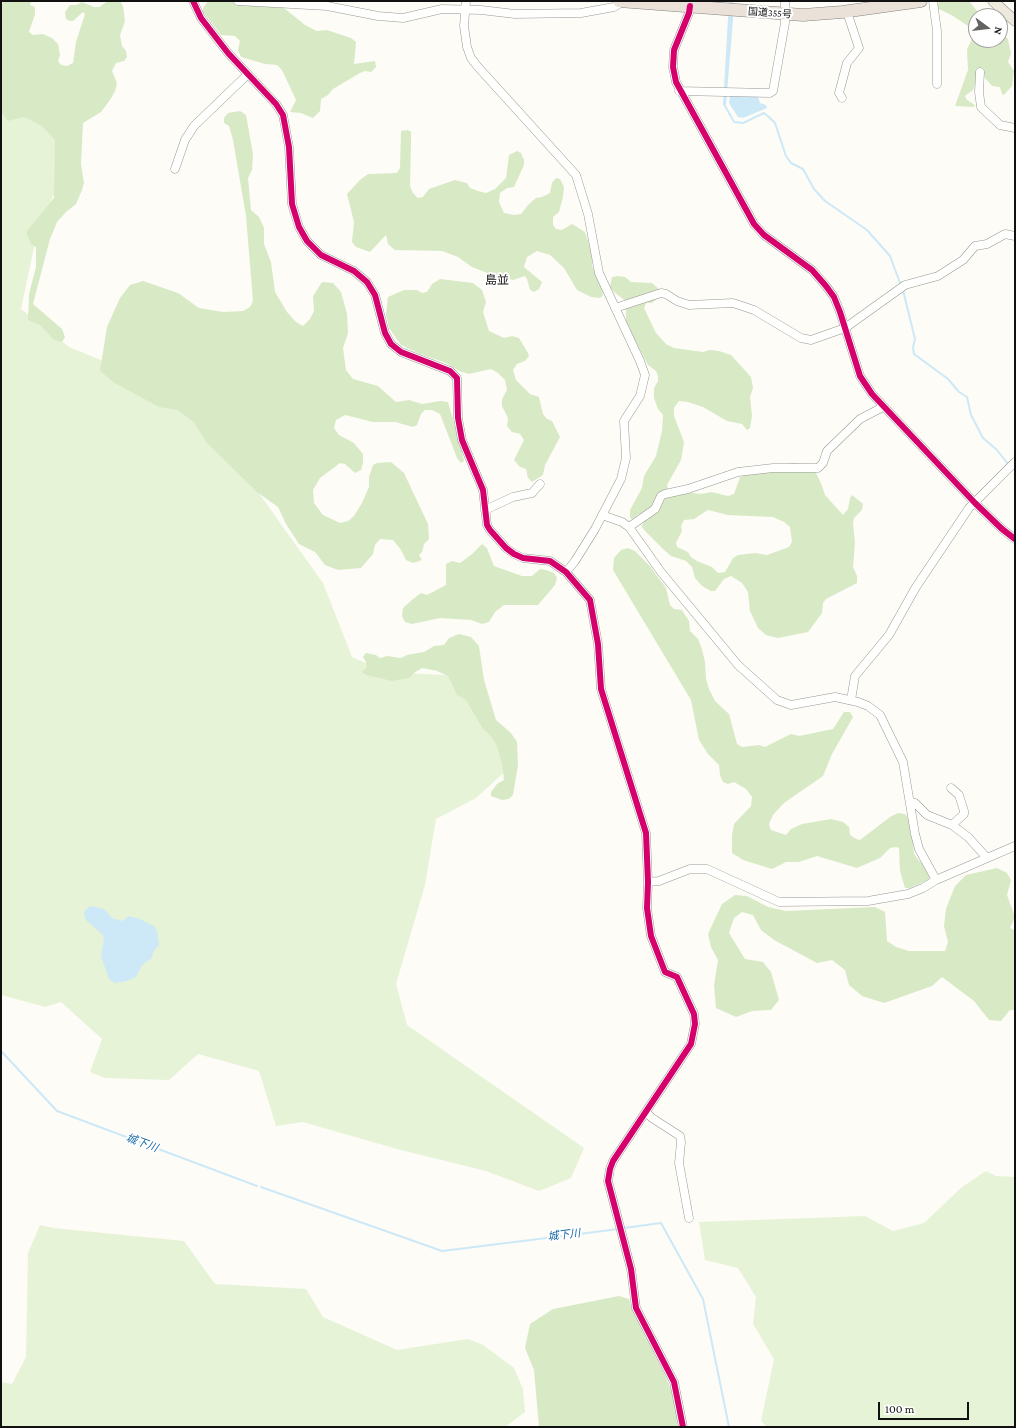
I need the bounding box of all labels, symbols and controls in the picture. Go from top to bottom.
street label: 国道355号 [748,5,792,21]
north arrow [968,8,1008,48]
text: N [992,26,1005,36]
district label: 島並 [485,273,509,287]
water label: 城下川 [124,1131,160,1155]
water label: 城下川 [547,1226,581,1244]
scale bar [880,1394,971,1420]
text: 100 m [885,1402,914,1416]

